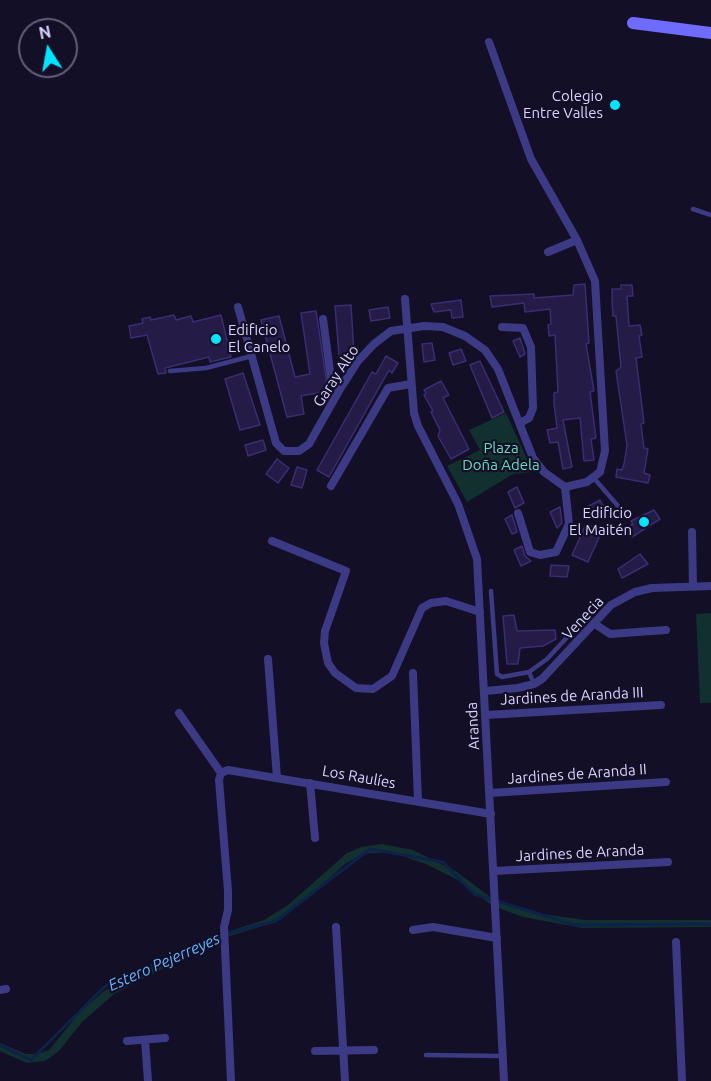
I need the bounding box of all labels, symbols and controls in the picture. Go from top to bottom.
north arrow [18,18,78,78]
text: N [37,22,53,42]
place label: Colegio Entre Valles [523,87,603,122]
marker: Colegio Entre Valles [608,98,622,112]
place label: Edificio El Canelo [228,321,290,356]
marker: Edificio El Canelo [209,332,223,346]
street label: Garay Alto [309,342,363,410]
park label: Plaza Doña Adela [462,439,540,474]
place label: Edificio El Maitén [569,504,632,539]
marker: Edificio El Maitén [637,515,651,529]
street label: Venecia [559,593,607,643]
street label: Jardines de Aranda III [500,683,644,709]
street label: Aranda [463,701,483,751]
street label: Jardines de Aranda II [507,760,647,788]
street label: Los Raulíes [321,762,397,792]
street label: Jardines de Aranda [515,841,645,865]
water label: Estero Pejerreyes [105,929,223,995]

